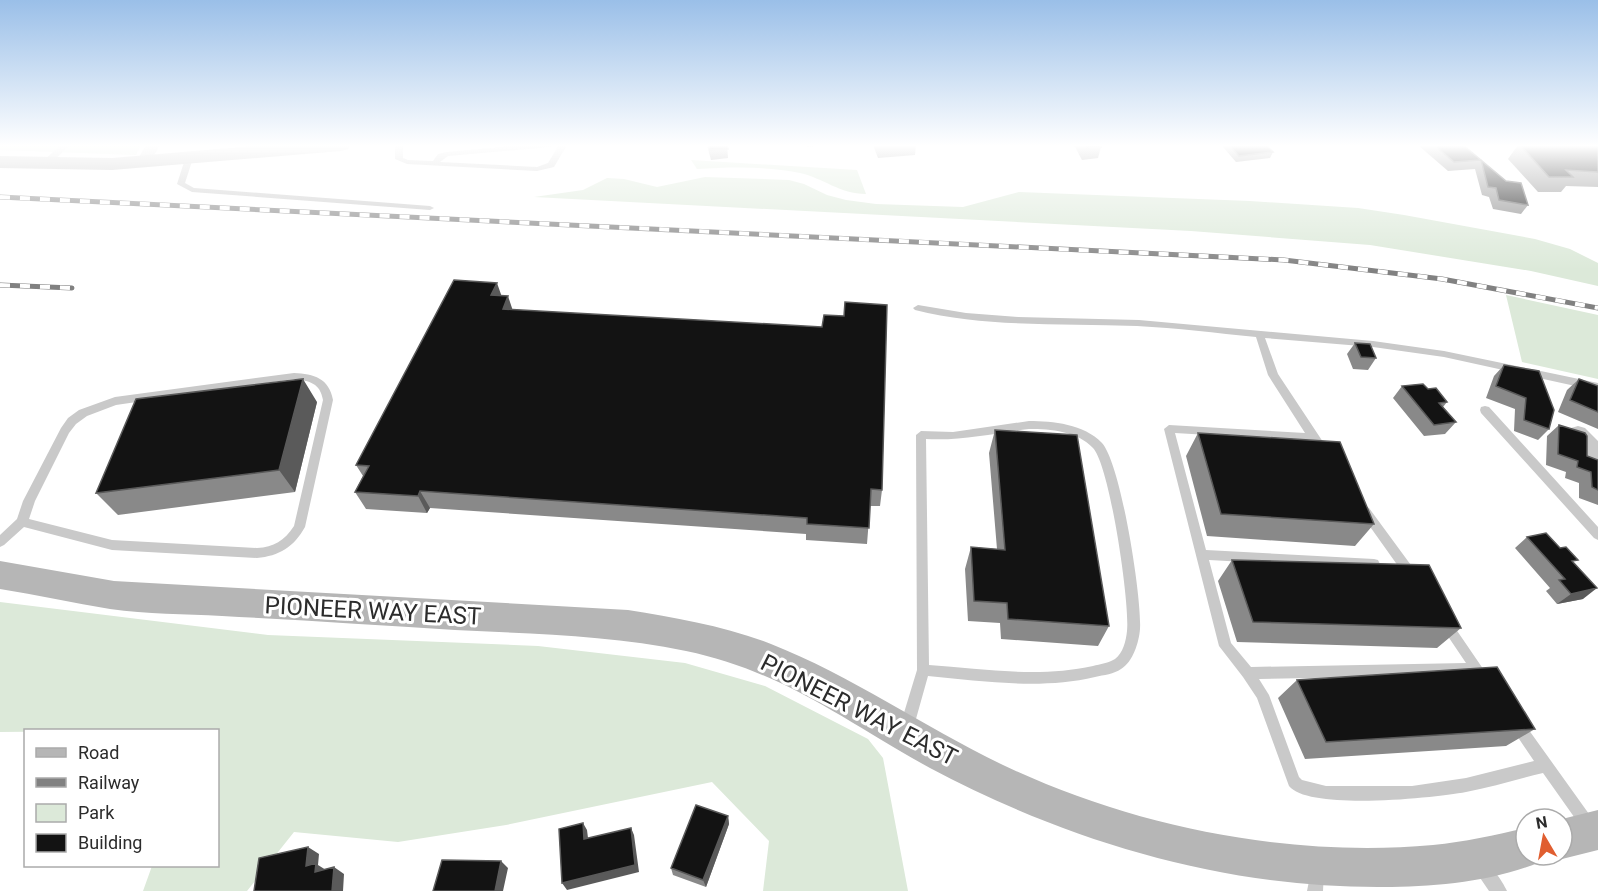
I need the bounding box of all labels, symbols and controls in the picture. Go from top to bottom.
street label: PIONEER WAY EAST [264,591,482,631]
street label: PIONEER WAY EAST [756,648,962,772]
legend [24,729,219,867]
text: Road [78,742,119,763]
text: Railway [78,772,140,793]
text: Park [78,802,115,823]
north arrow [1514,807,1574,867]
text: N [1534,812,1549,833]
text: Building [78,832,142,853]

